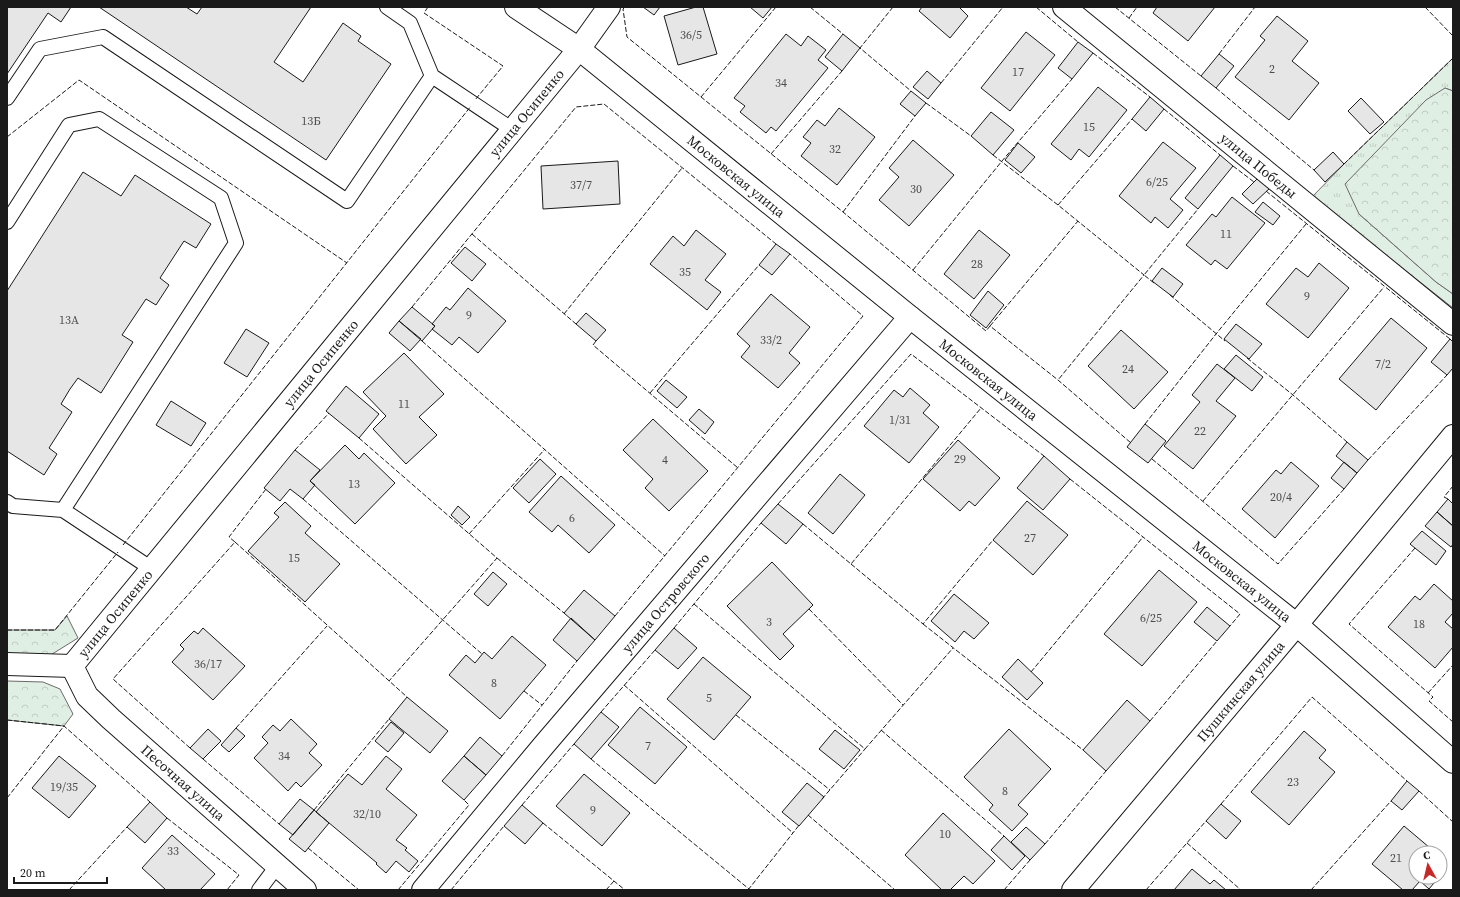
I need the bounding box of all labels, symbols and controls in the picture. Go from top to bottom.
house number: 36/5 [680,27,702,43]
house number: 2 [1269,61,1275,77]
street label: улица Осипенко [484,64,569,161]
house number: 17 [1012,64,1024,80]
house number: 34 [775,75,787,91]
house number: 13Б [301,113,321,129]
house number: 15 [1083,119,1095,135]
street label: улица Победы [1216,128,1301,203]
street label: Московская улица [683,130,790,223]
house number: 32 [829,141,841,157]
house number: 6/25 [1146,174,1168,190]
house number: 37/7 [570,177,592,193]
house number: 30 [910,181,922,197]
house number: 11 [1220,226,1232,242]
house number: 28 [971,256,983,272]
house number: 35 [679,264,691,280]
house number: 9 [1304,288,1310,304]
house number: 9 [466,307,472,323]
house number: 13А [59,312,79,328]
street label: улица Осипенко [279,315,363,411]
house number: 33/2 [760,332,782,348]
street label: Московская улица [935,334,1043,426]
house number: 7/2 [1375,356,1391,372]
house number: 24 [1122,361,1134,377]
house number: 11 [398,396,410,412]
house number: 1/31 [889,412,911,428]
house number: 22 [1194,423,1206,439]
house number: 29 [954,451,966,467]
house number: 4 [662,452,668,468]
house number: 13 [348,476,360,492]
house number: 20/4 [1270,489,1292,505]
house number: 6 [569,510,575,526]
house number: 27 [1024,530,1036,546]
street label: Московская улица [1189,536,1296,627]
street label: улица Островского [617,548,714,657]
house number: 15 [288,550,300,566]
street label: улица Осипенко [73,565,157,662]
house number: 6/25 [1140,610,1162,626]
house number: 3 [766,614,772,630]
house number: 18 [1413,616,1425,632]
street label: Пушкинская улица [1192,636,1290,746]
house number: 36/17 [194,656,222,672]
house number: 8 [491,675,497,691]
house number: 5 [706,690,712,706]
house number: 7 [645,738,651,754]
street label: Песочная улица [137,740,230,826]
house number: 34 [278,748,290,764]
house number: 23 [1287,774,1299,790]
house number: 19/35 [50,779,78,795]
house number: 8 [1002,783,1008,799]
house number: 9 [590,802,596,818]
house number: 32/10 [353,806,381,822]
house number: 10 [939,826,951,842]
house number: 33 [167,843,179,859]
north arrow [1408,845,1448,885]
text: С [1422,848,1431,863]
house number: 21 [1390,850,1402,866]
scale bar [14,859,107,885]
text: 20 m [20,865,46,881]

